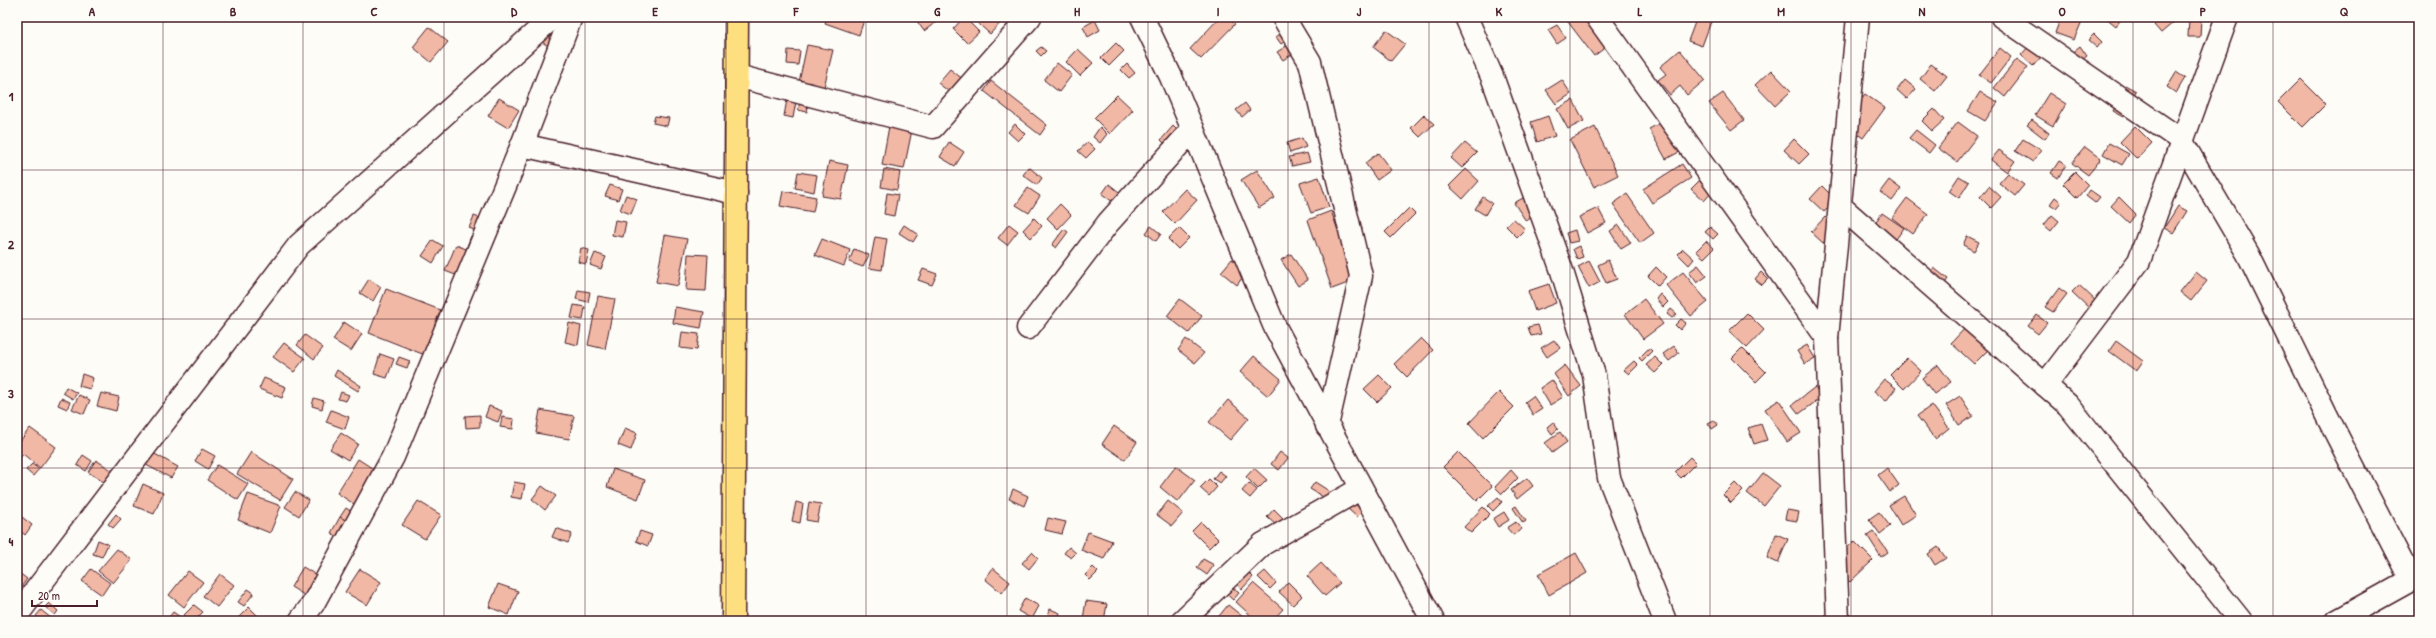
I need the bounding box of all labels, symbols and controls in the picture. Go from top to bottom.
text: A [89,2,96,20]
text: B [230,2,237,20]
text: C [370,2,378,20]
text: D [511,2,518,20]
text: E [652,2,658,20]
text: F [793,2,800,20]
text: G [934,2,941,20]
text: H [1074,2,1080,20]
text: I [1216,2,1220,20]
text: J [1357,2,1362,20]
text: K [1496,2,1503,20]
text: L [1638,2,1643,20]
text: M [1777,2,1785,20]
text: N [1919,2,1926,20]
text: O [2058,2,2066,20]
text: P [2200,2,2206,20]
text: Q [2340,2,2349,20]
text: 1 [9,87,14,105]
text: 2 [8,235,15,253]
text: 3 [8,384,14,402]
text: 4 [9,532,14,550]
scale bar [32,582,97,608]
text: 20 m [38,587,60,604]

